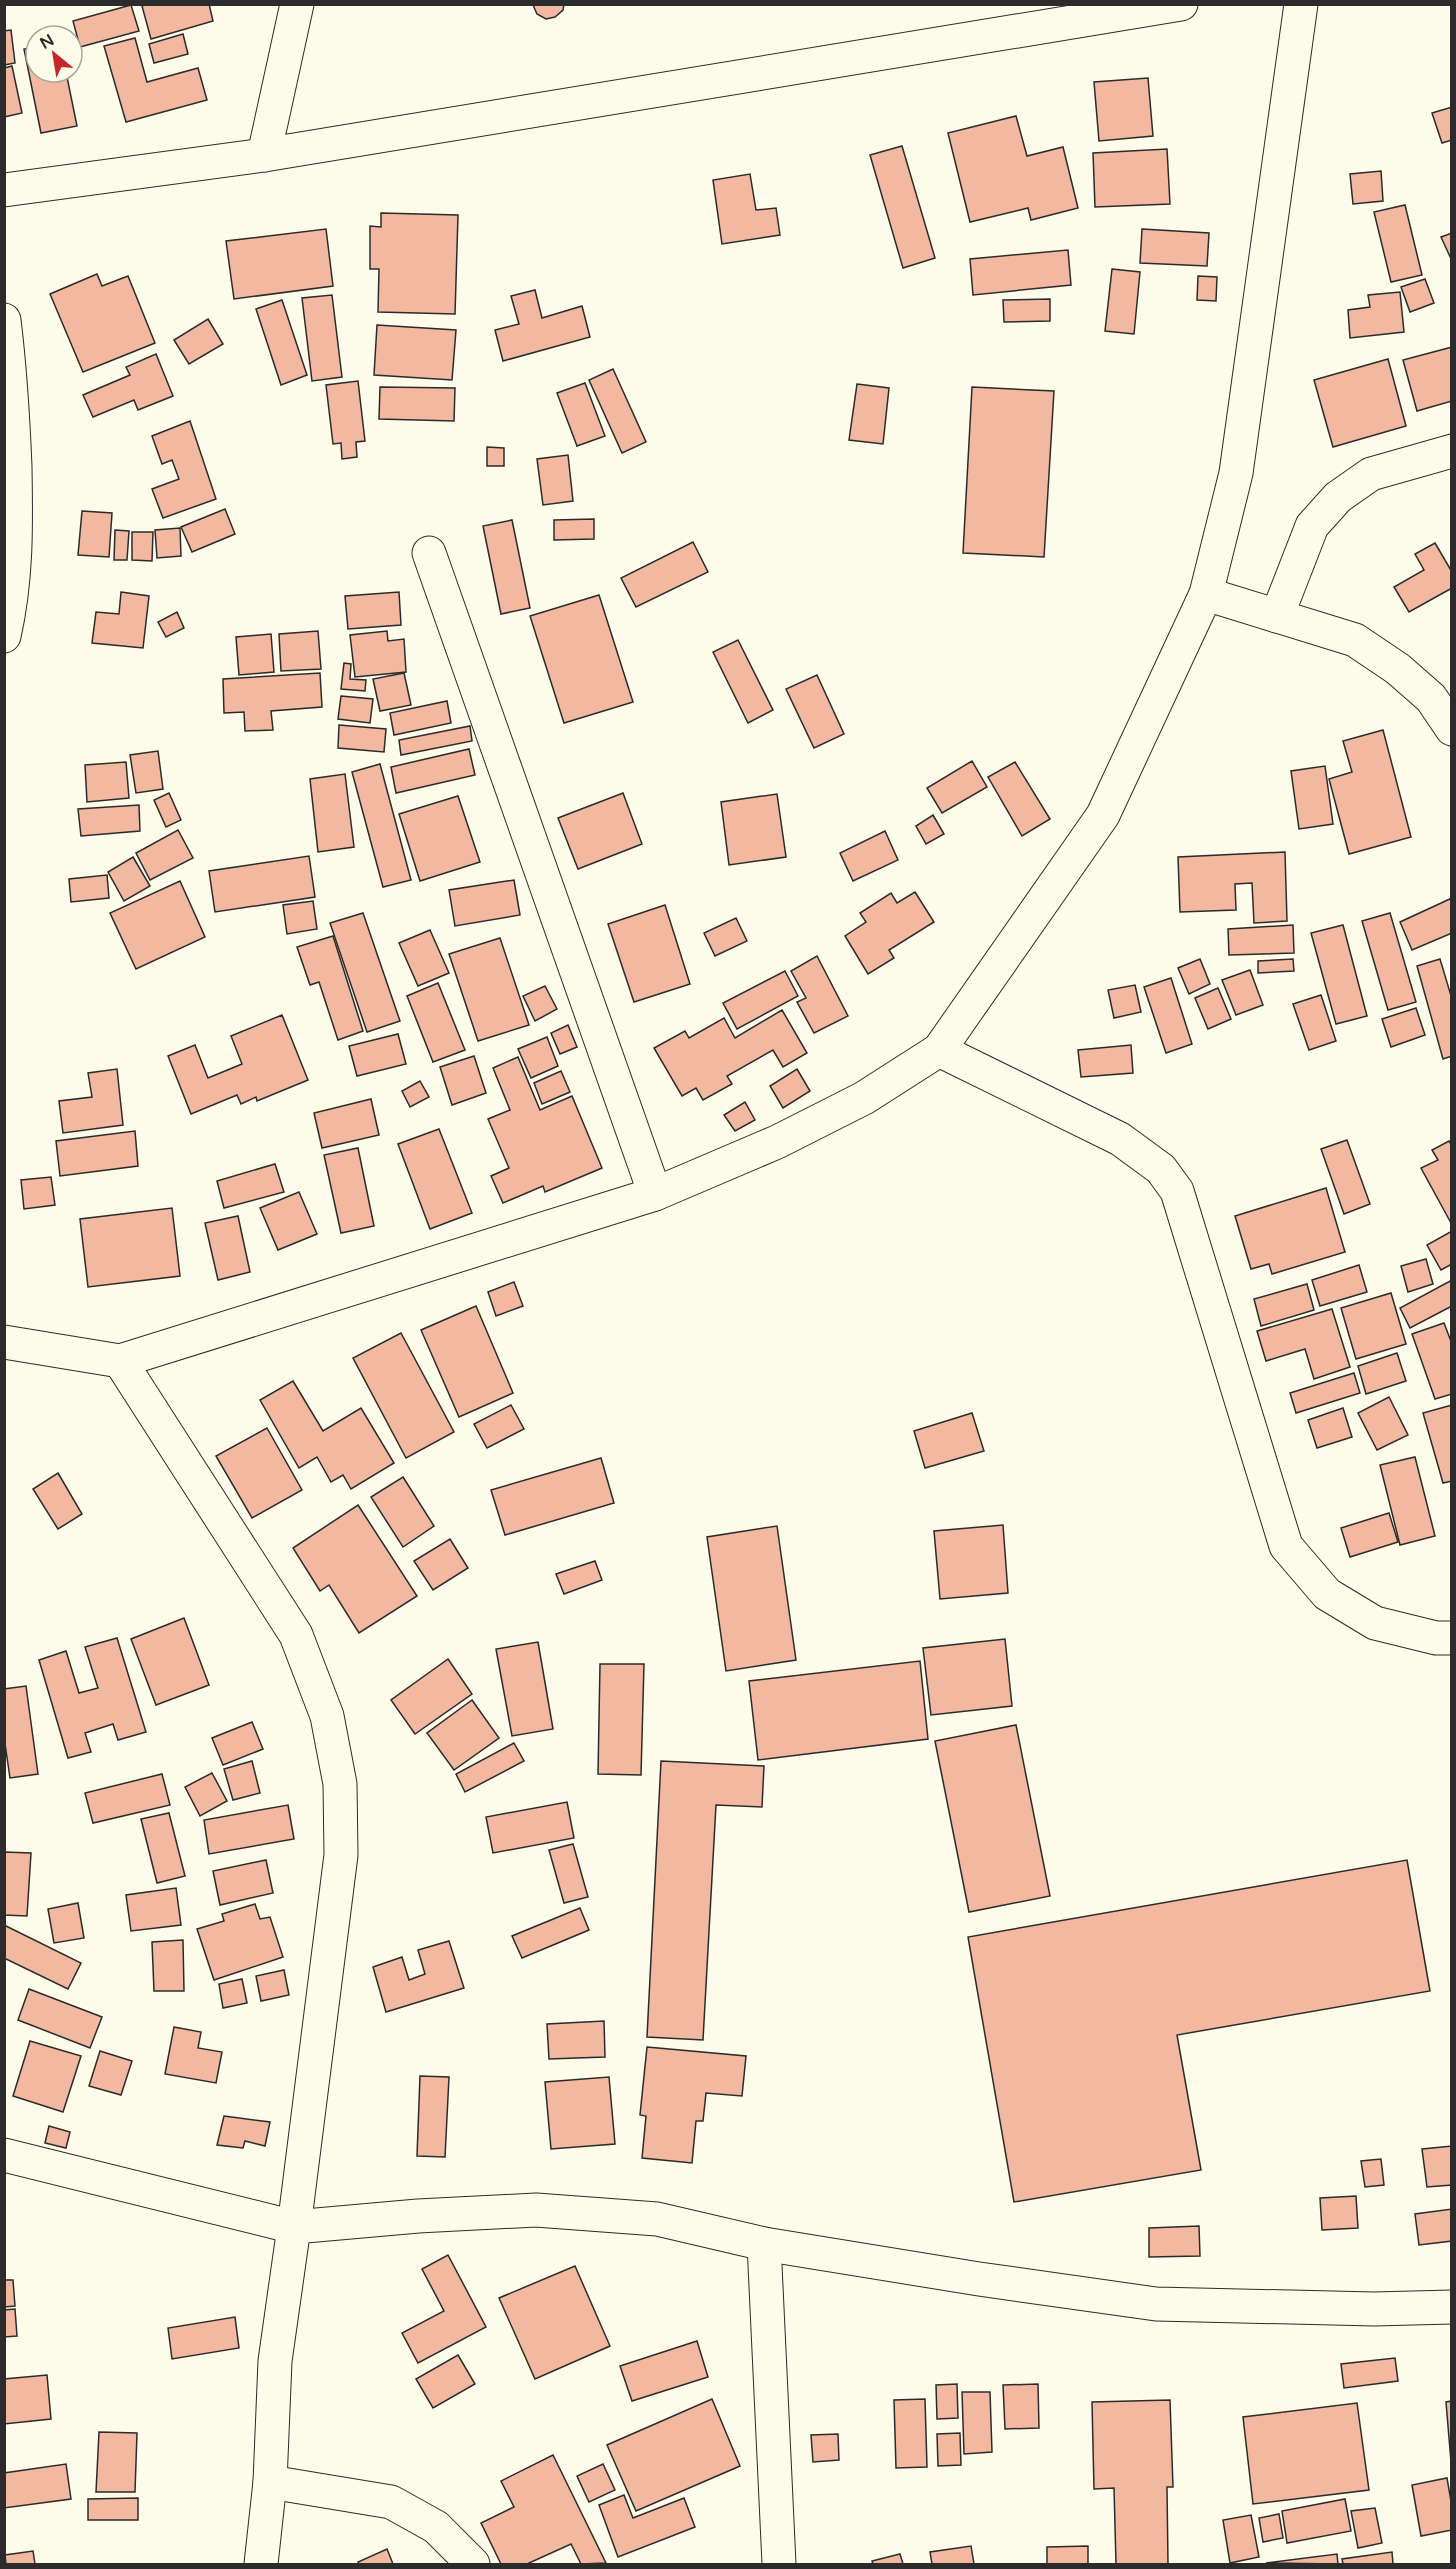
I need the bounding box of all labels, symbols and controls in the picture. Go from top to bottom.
north arrow [24,24,84,84]
text: N [36,30,58,54]

